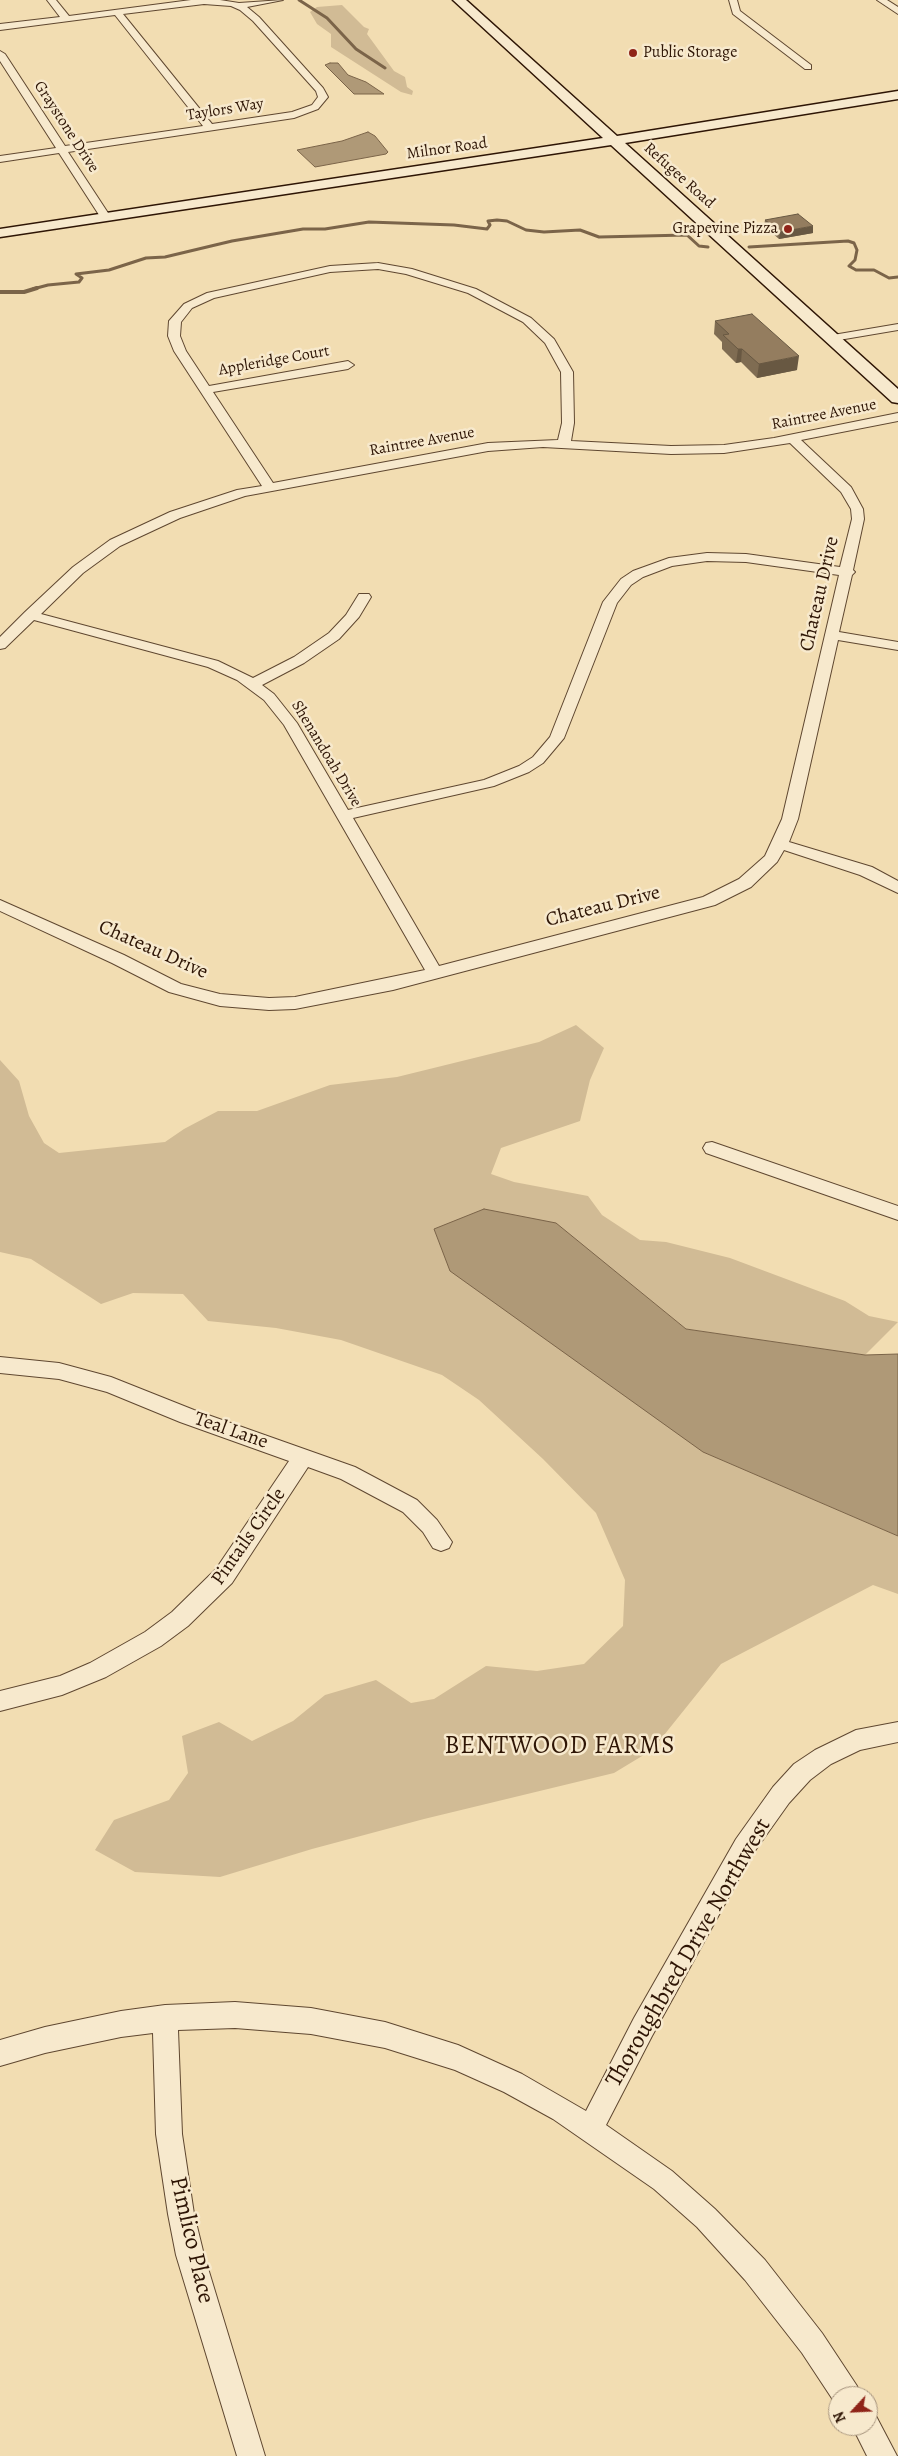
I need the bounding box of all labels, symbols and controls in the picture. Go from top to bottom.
place label: Public Storage [643,43,737,63]
marker: Public Storage [627,47,639,59]
street label: Graystone Drive [29,78,103,176]
street label: Taylors Way [185,94,265,126]
street label: Milnor Road [405,134,489,164]
street label: Refugee Road [639,139,719,213]
place label: Grapevine Pizza [673,219,778,239]
marker: Grapevine Pizza [782,223,794,235]
street label: Appleridge Court [217,342,331,380]
street label: Raintree Avenue [770,395,878,435]
street label: Raintree Avenue [368,423,476,461]
street label: Chateau Drive [795,534,845,654]
street label: Shenandoah Drive [287,697,365,811]
street label: Chateau Drive [543,881,663,933]
street label: Chateau Drive [95,915,211,985]
street label: Teal Lane [191,1407,271,1455]
street label: Pintails Circle [207,1484,291,1590]
district label: BENTWOOD FARMS [443,1732,677,1762]
street label: Thoroughbred Drive Northwest [600,1813,778,2093]
street label: Pimlico Place [162,2174,220,2306]
north arrow [828,2386,878,2436]
text: N [829,2408,851,2426]

